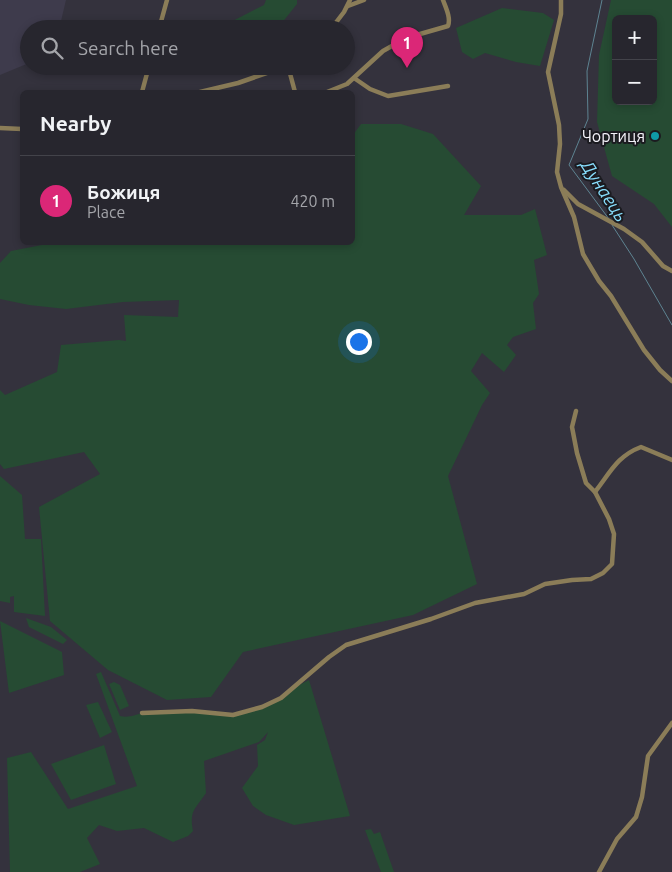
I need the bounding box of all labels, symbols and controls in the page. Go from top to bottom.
map controls [612,15,657,105]
button: + [612,15,657,60]
search box [20,20,355,75]
pin: 1 [391,27,423,68]
icon: search [38,34,66,62]
text: Search here [78,37,178,59]
button: − [612,60,657,105]
text: Nearby [40,111,111,135]
place label: Чортиця [582,127,645,145]
marker: Чортиця [649,130,661,142]
water label: Дунаець [576,154,632,225]
text: Божиця [87,181,160,203]
text: 1 [51,192,61,210]
text: 420 m [290,192,335,210]
text: Place [87,203,125,221]
your location [346,329,372,355]

